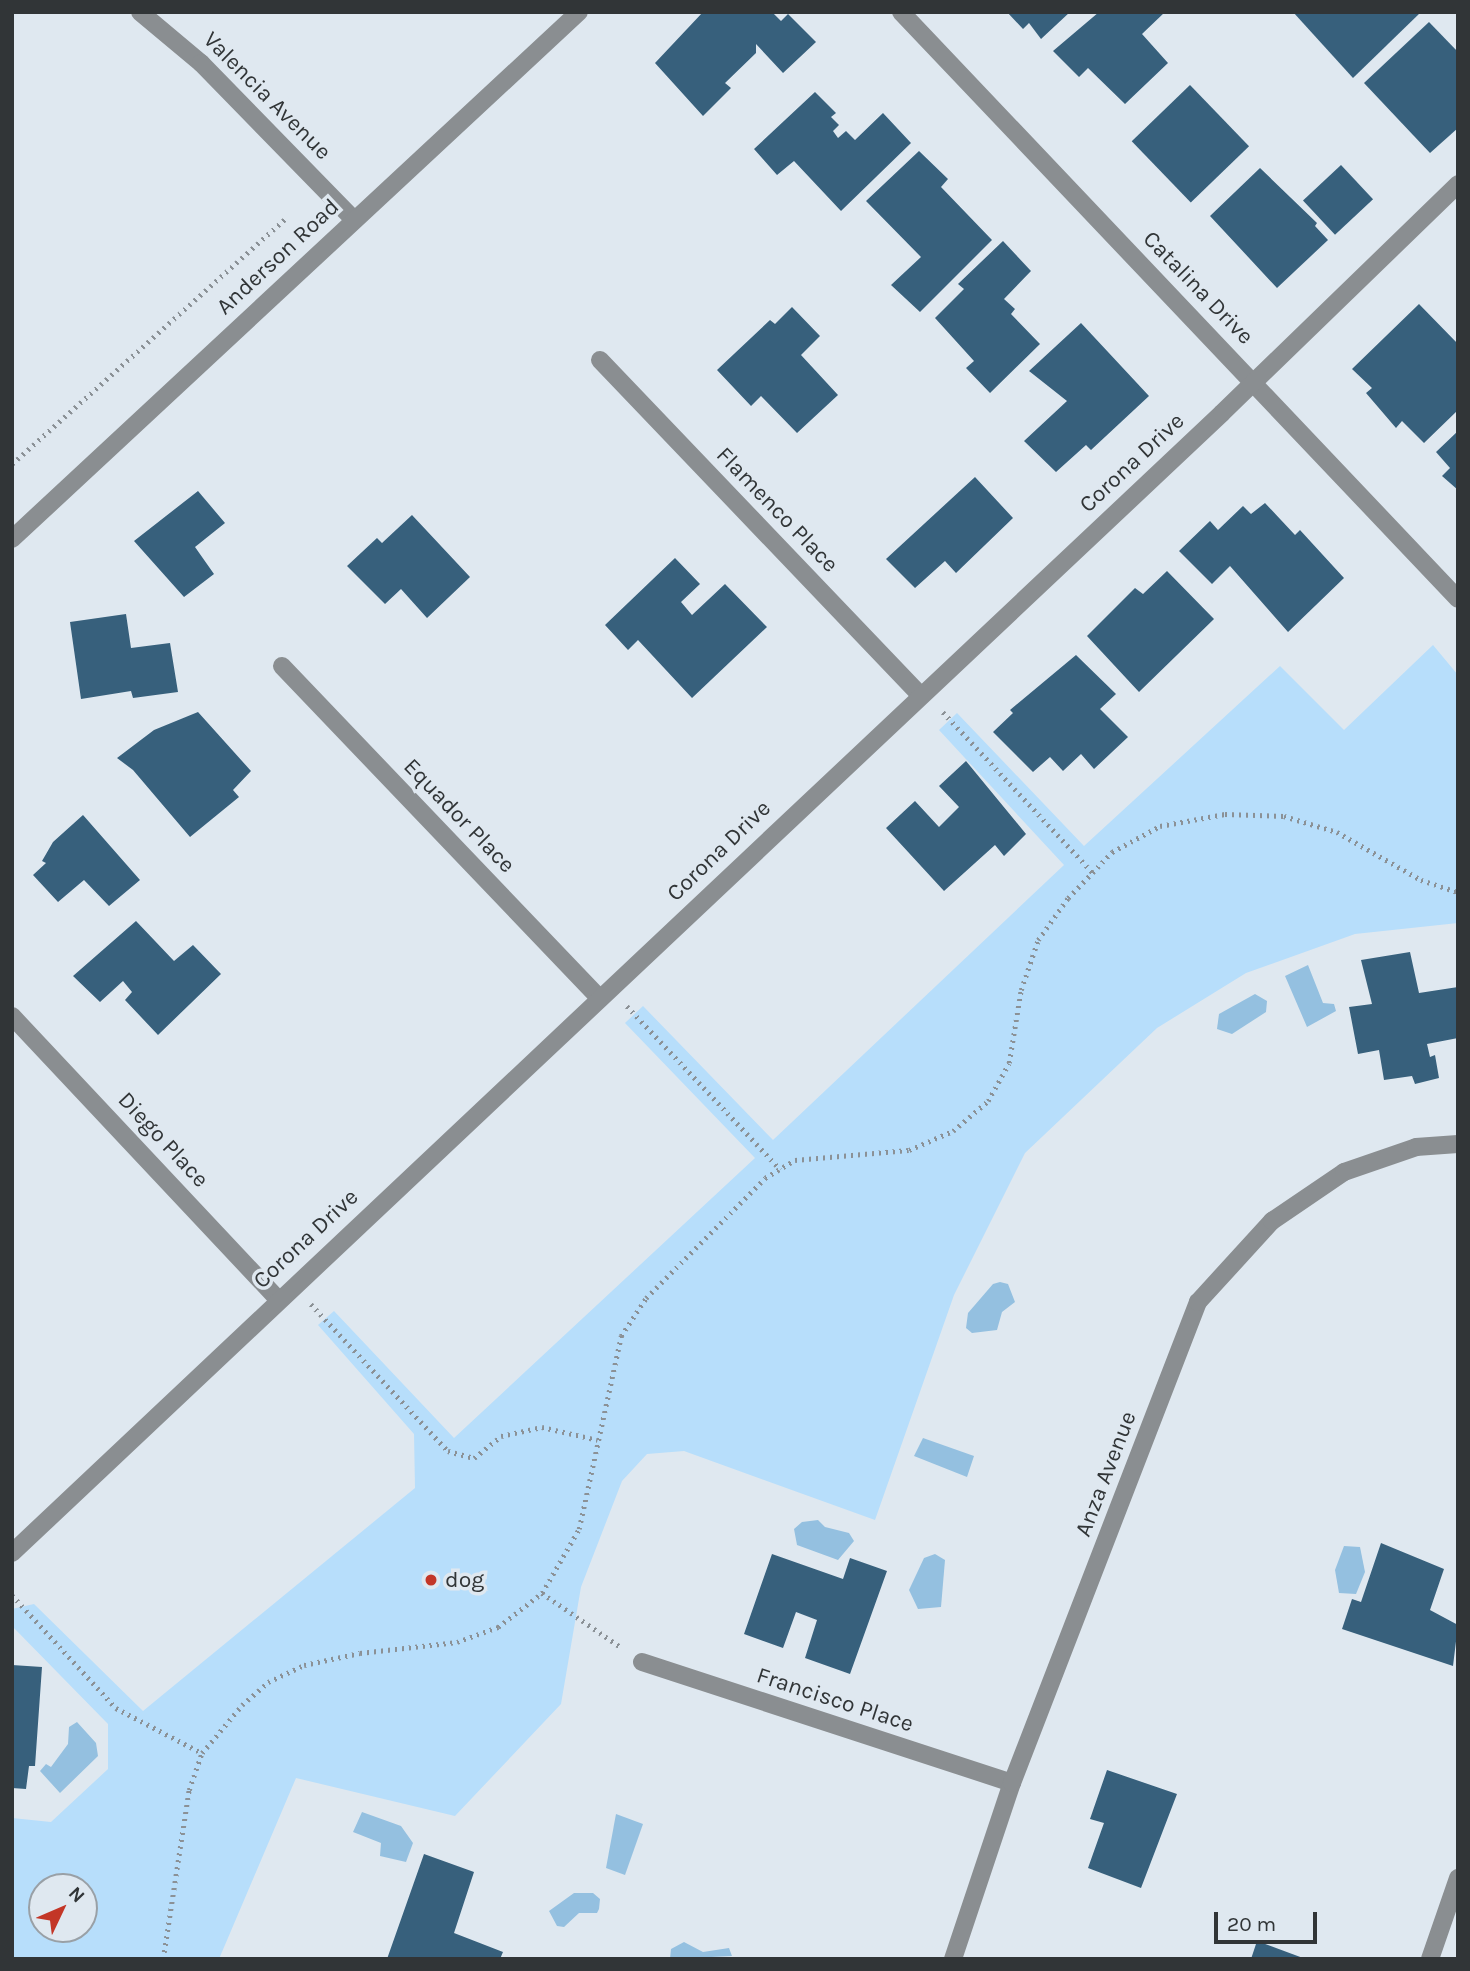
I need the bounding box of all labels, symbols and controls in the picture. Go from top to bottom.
street label: Valencia Avenue [197,26,337,166]
street label: Anderson Road [211,193,345,321]
street label: Catalina Drive [1137,226,1259,350]
street label: Corona Drive [1074,407,1190,519]
street label: Flamenco Place [710,442,844,578]
street label: Equador Place [398,753,520,879]
street label: Corona Drive [661,795,777,907]
street label: Diego Place [112,1087,214,1193]
street label: Corona Drive [248,1183,364,1295]
street label: Anza Avenue [1069,1408,1143,1540]
place label: dog [445,1566,484,1594]
marker: dog [423,1572,439,1588]
street label: Francisco Place [753,1662,917,1738]
north arrow [28,1873,98,1943]
text: N [64,1882,89,1907]
scale bar [1218,1898,1321,1942]
text: 20 m [1227,1912,1276,1936]

